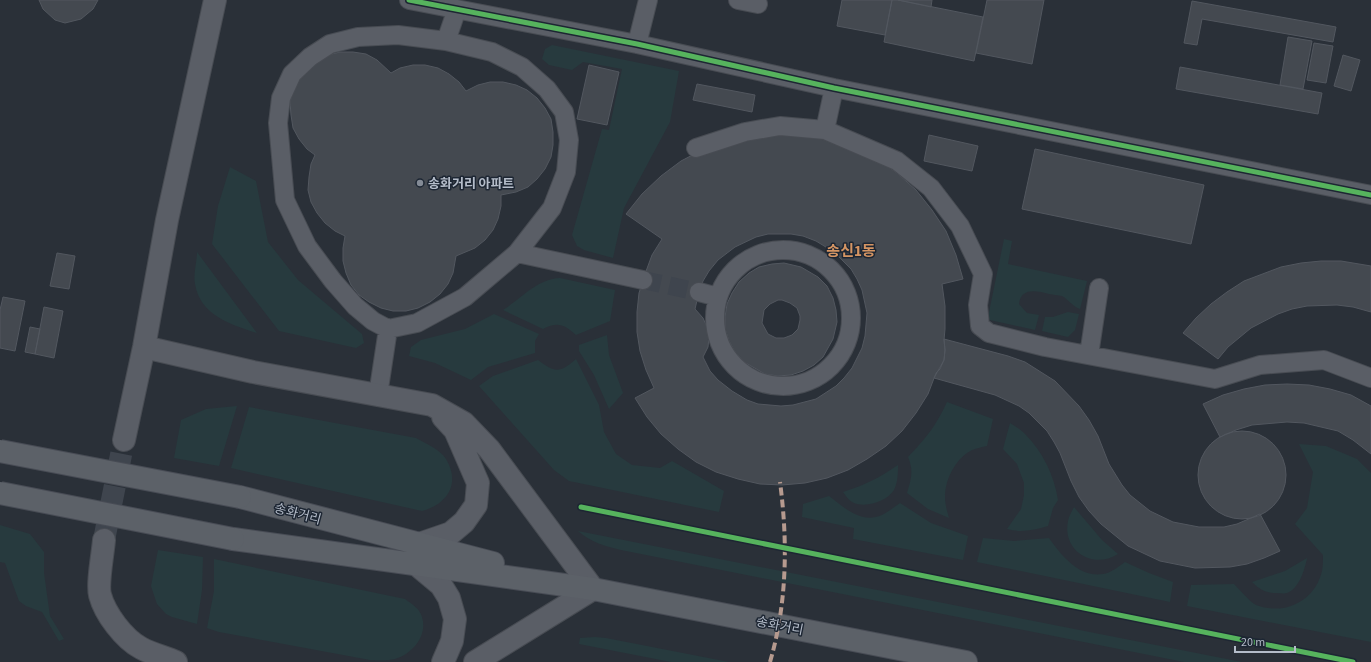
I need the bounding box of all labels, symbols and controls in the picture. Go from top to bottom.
place label: 송화거리 아파트 [428,175,514,193]
marker: 송화거리 아파트 [415,178,425,188]
district label: 송신1동 [826,241,876,262]
street label: 송화거리 [272,499,323,529]
street label: 송화거리 [755,613,805,639]
scale bar [1235,628,1295,654]
text: 20 m [1241,634,1265,651]

